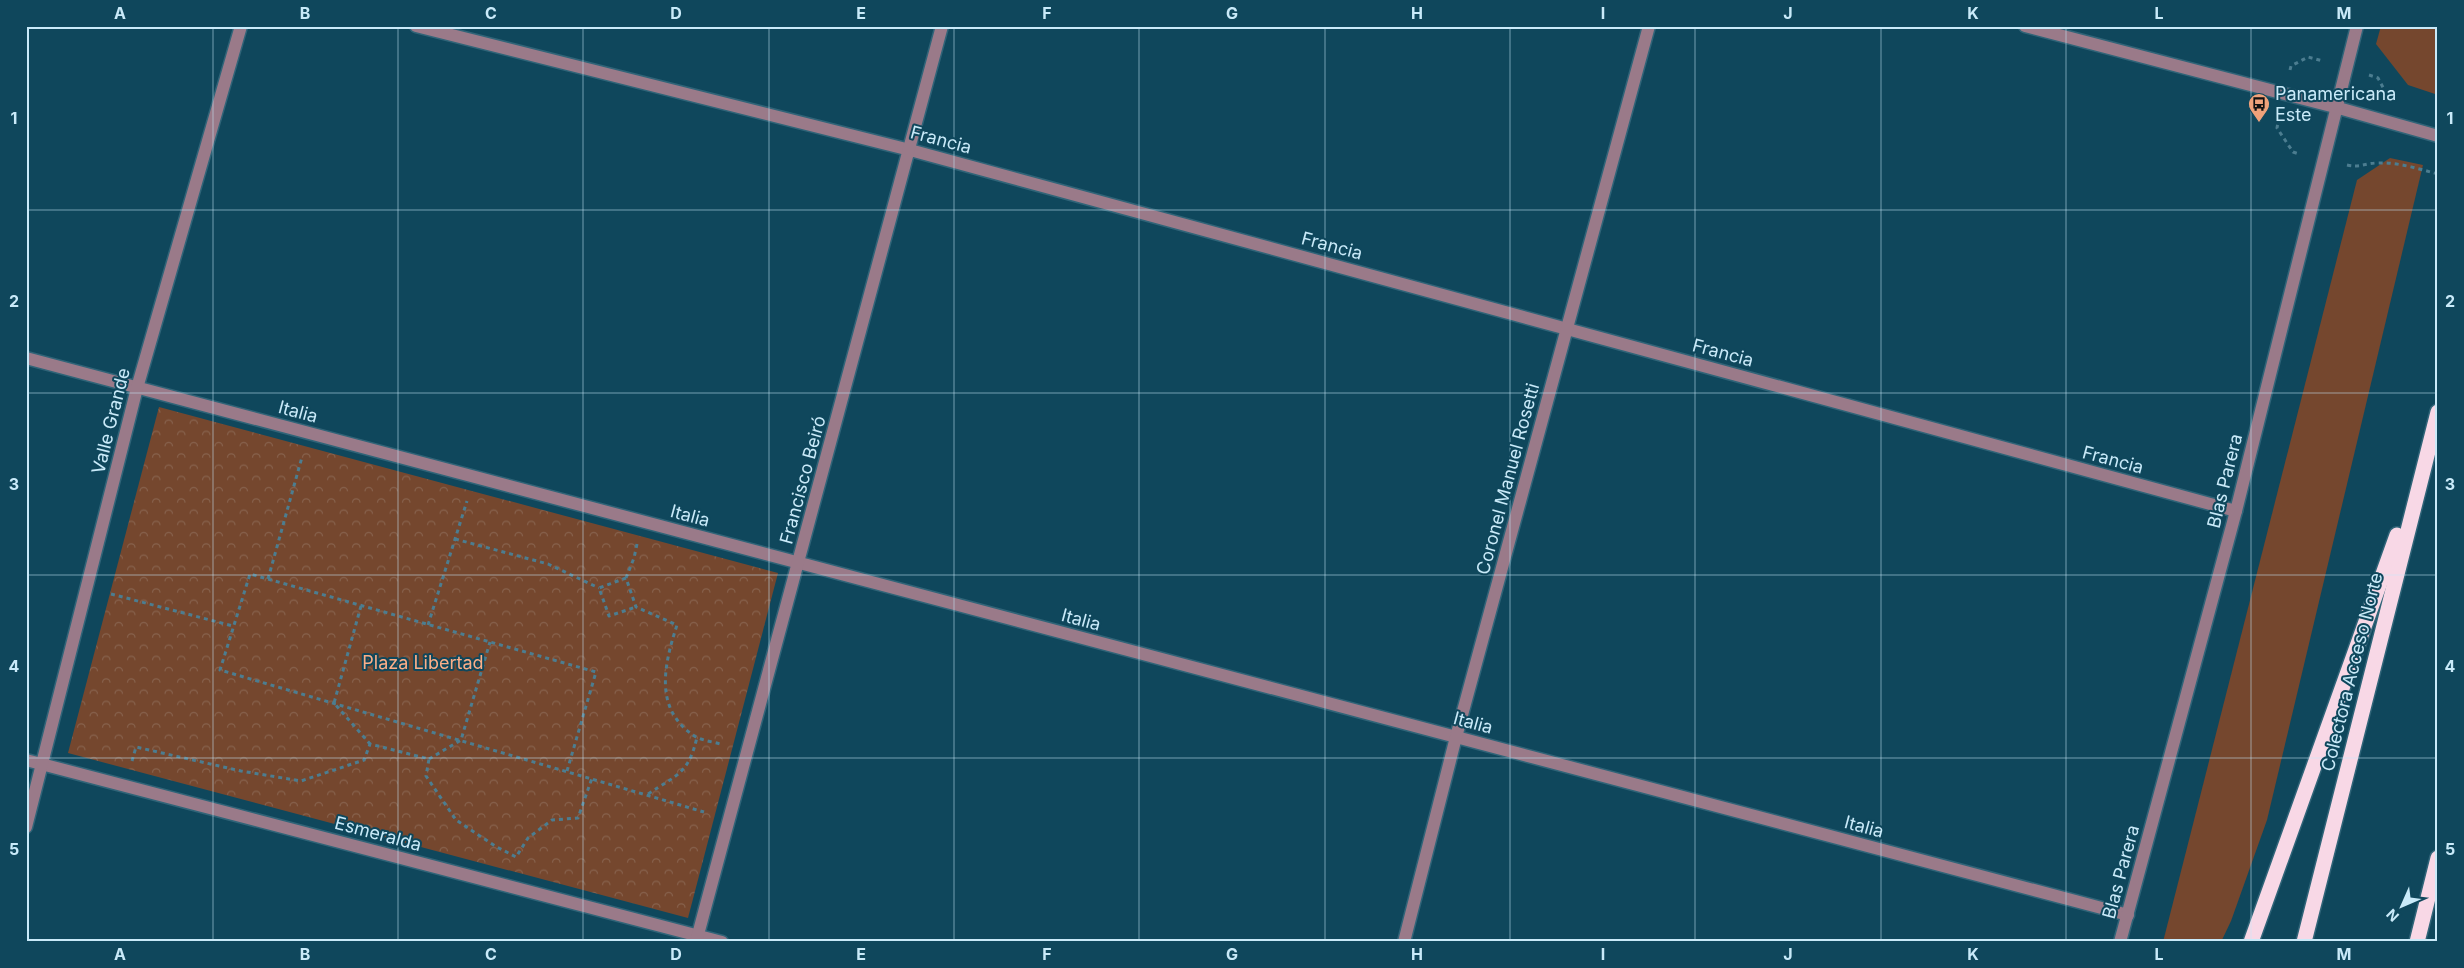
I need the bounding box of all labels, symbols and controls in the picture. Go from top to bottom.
text: A [114,3,126,23]
text: B [300,3,310,23]
text: C [485,3,497,23]
text: D [670,3,682,23]
text: E [856,3,866,23]
text: F [1042,3,1052,23]
text: G [1226,3,1238,23]
text: H [1411,3,1423,23]
text: I [1601,3,1605,23]
text: J [1783,3,1793,23]
text: K [1967,3,1979,23]
text: L [2154,3,2164,23]
text: M [2337,3,2351,23]
place label: Panamericana Este [2275,83,2396,125]
bus stop icon: Panamericana Este [2247,92,2271,123]
text: 1 [11,108,17,128]
text: 1 [2447,108,2453,128]
street label: Francia [908,121,974,158]
street label: Francia [1299,227,1365,264]
text: 2 [9,291,19,311]
text: 2 [2445,291,2455,311]
street label: Francia [1690,334,1756,371]
street label: Valle Grande [87,366,134,476]
street label: Coronel Manuel Rosetti [1472,381,1543,577]
street label: Italia [276,396,320,427]
street label: Francisco Beiró [775,413,830,546]
street label: Blas Parera [2203,432,2246,530]
street label: Francia [2080,441,2146,478]
text: 3 [9,474,19,494]
text: 3 [2445,474,2455,494]
street label: Italia [668,500,712,531]
street label: Colectora Acceso Norte [2317,570,2386,773]
street label: Italia [1059,604,1103,635]
park label: Plaza Libertad [362,652,484,673]
text: 4 [9,656,20,676]
text: 4 [2445,656,2456,676]
street label: Italia [1451,707,1495,738]
street label: Italia [1842,811,1886,842]
street label: Esmeralda [332,812,424,855]
street label: Blas Parera [2098,823,2143,921]
text: 5 [9,839,19,859]
text: 5 [2445,839,2455,859]
north arrow [2376,880,2426,930]
text: N [2383,906,2402,925]
text: A [114,944,126,964]
text: B [300,944,310,964]
text: C [485,944,497,964]
text: D [670,944,682,964]
text: E [856,944,866,964]
text: F [1042,944,1052,964]
text: G [1226,944,1238,964]
text: H [1411,944,1423,964]
text: I [1601,944,1605,964]
text: J [1783,944,1793,964]
text: K [1967,944,1979,964]
text: L [2154,944,2164,964]
text: M [2337,944,2351,964]

